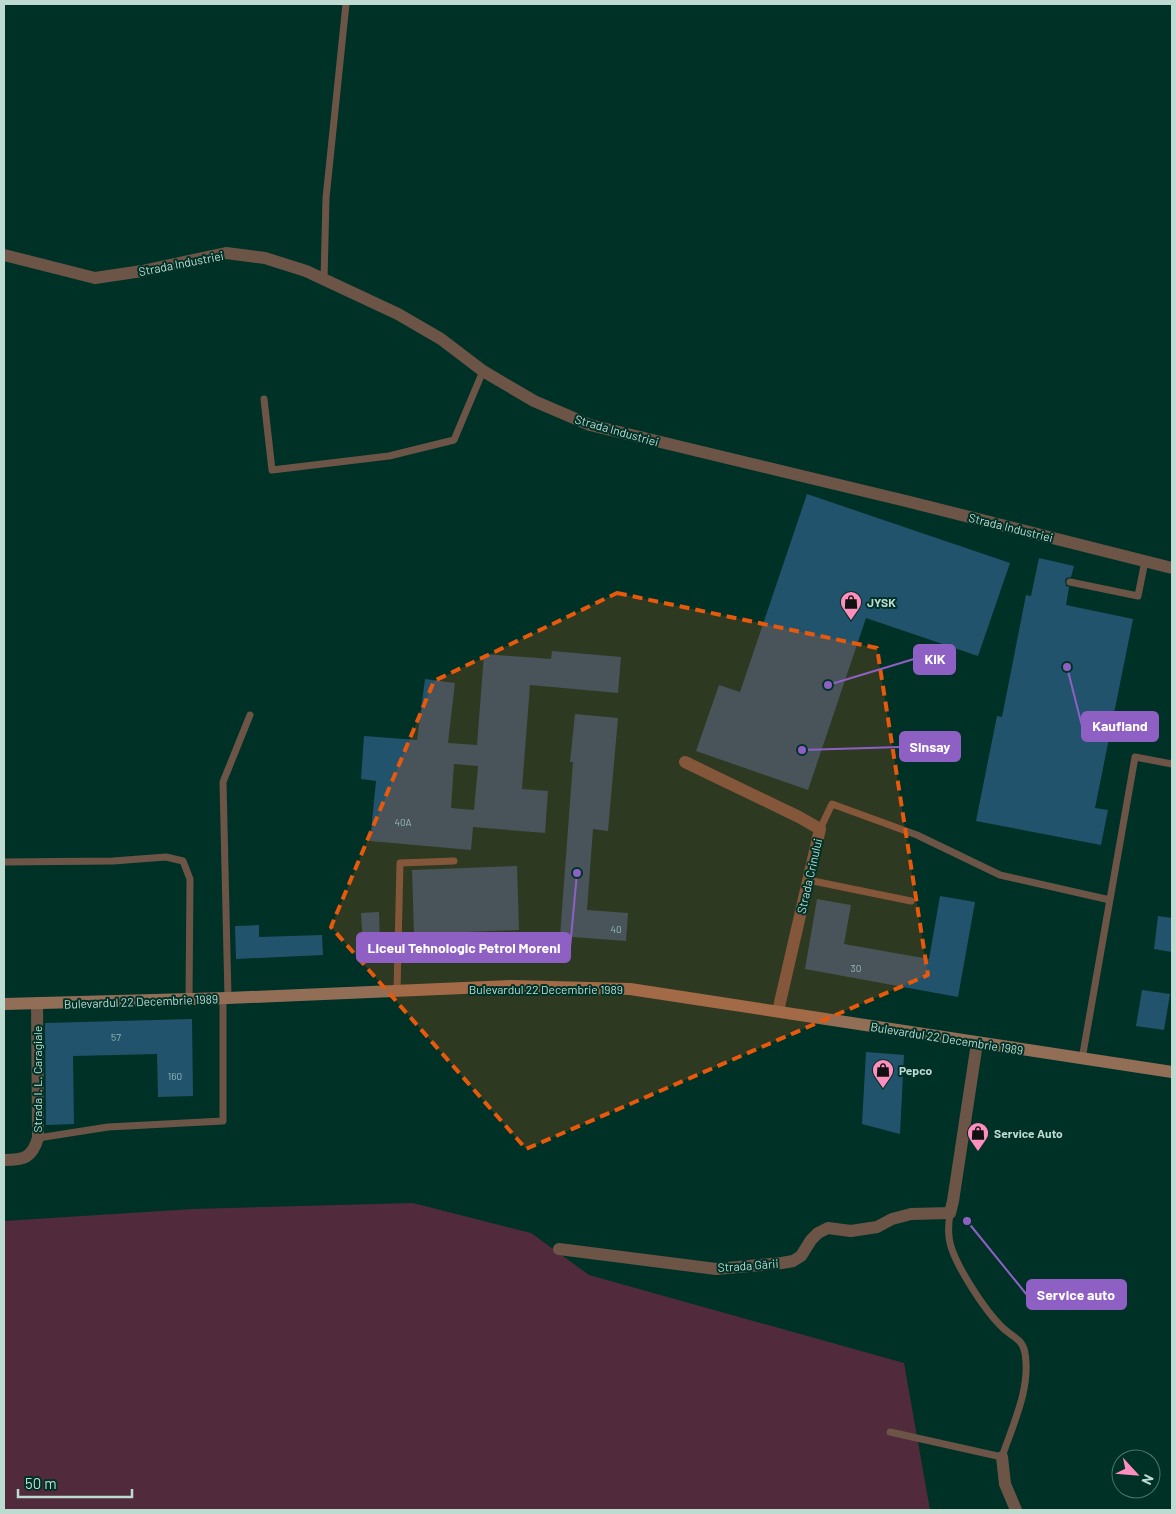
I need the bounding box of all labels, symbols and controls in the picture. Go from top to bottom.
street label: Strada Industriei [137,248,225,278]
street label: Strada Industriei [574,411,660,449]
street label: Strada Industriei [967,510,1055,544]
shop icon: JYSK [839,590,863,621]
place label: JYSK [867,595,896,609]
callout: KiK [914,645,955,674]
text: KiK [924,650,946,667]
callout: Kaufland [1082,712,1158,741]
text: Kaufland [1092,717,1148,734]
callout: Sinsay [900,732,960,761]
text: Sinsay [910,738,950,755]
house number: 40A [394,816,412,828]
street label: Strada Crinului [794,837,824,915]
house number: 40 [610,923,622,935]
callout: Liceul Tehnologic Petrol Moreni [357,933,570,962]
text: Liceul Tehnologic Petrol Moreni [368,939,560,956]
house number: 30 [851,962,861,974]
street label: Bulevardul 22 Decembrie 1989 [469,982,623,996]
street label: Bulevardul 22 Decembrie 1989 [64,991,218,1011]
street label: Bulevardul 22 Decembrie 1989 [870,1019,1024,1057]
street label: Strada I. L. Caragiale [30,1026,44,1132]
house number: 57 [111,1031,121,1043]
shop icon: Pepco [871,1058,895,1089]
place label: Pepco [899,1063,933,1077]
house number: 160 [168,1070,182,1082]
shop icon: Service Auto [966,1121,990,1152]
place label: Service Auto [994,1126,1063,1140]
street label: Strada Gării [717,1256,779,1274]
callout: Service auto [1027,1280,1126,1309]
text: Service auto [1037,1286,1115,1303]
north arrow [1111,1449,1161,1499]
scale bar [18,1466,131,1498]
text: N [1138,1472,1158,1488]
text: 50 m [25,1474,57,1492]

